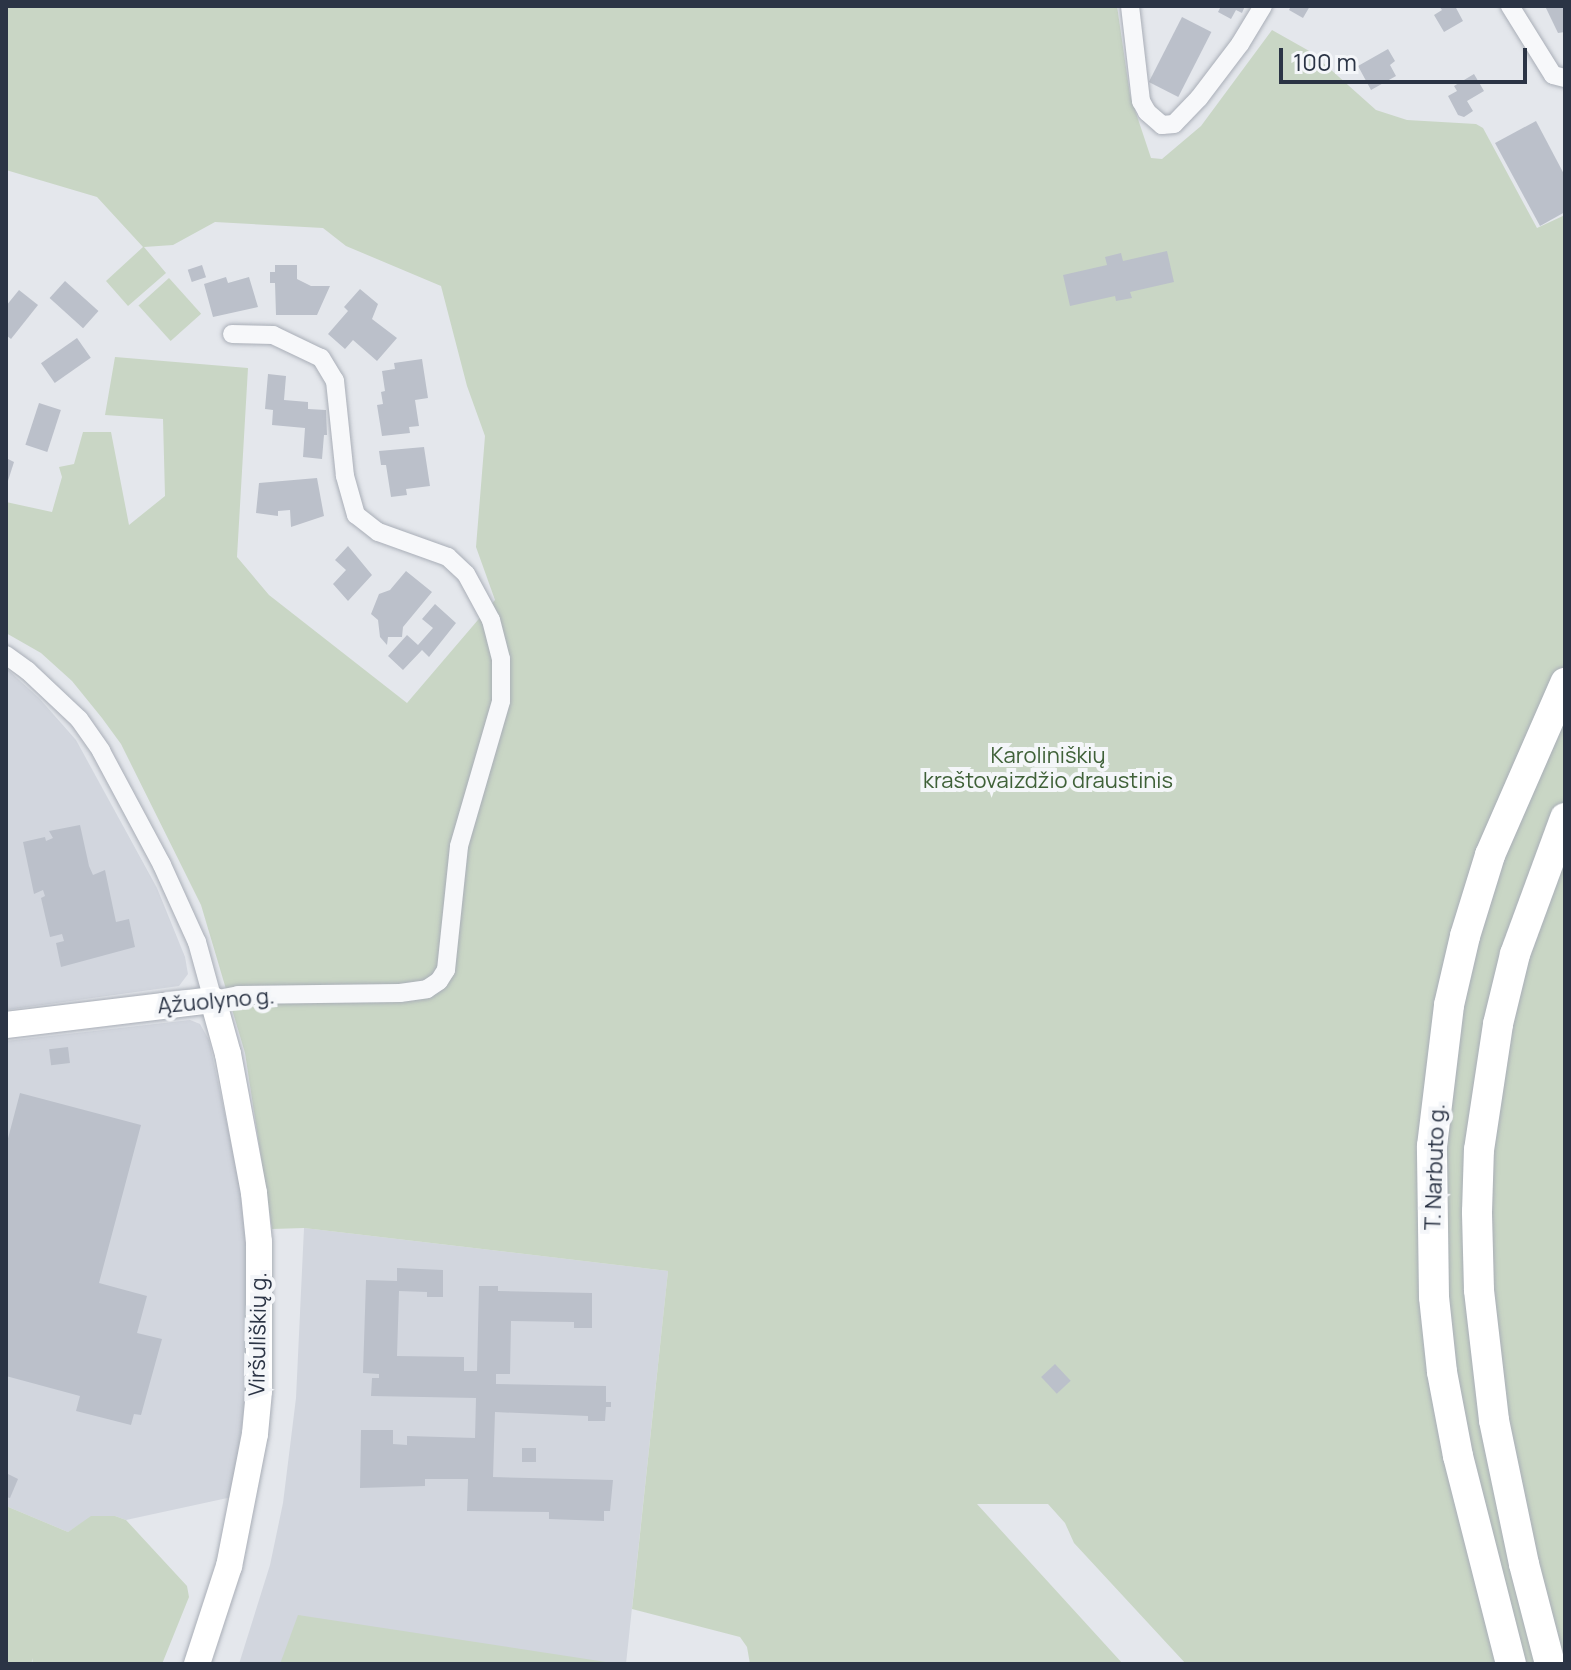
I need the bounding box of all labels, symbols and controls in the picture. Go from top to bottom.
scale bar [1283,32,1531,82]
text: 100 m [1293,45,1357,78]
park label: Karoliniškių kraštovaizdžio draustinis [923,742,1173,794]
street label: Ąžuolyno g. [156,983,276,1019]
street label: T. Narbuto g. [1420,1103,1450,1231]
street label: Viršuliškių g. [244,1272,272,1396]

